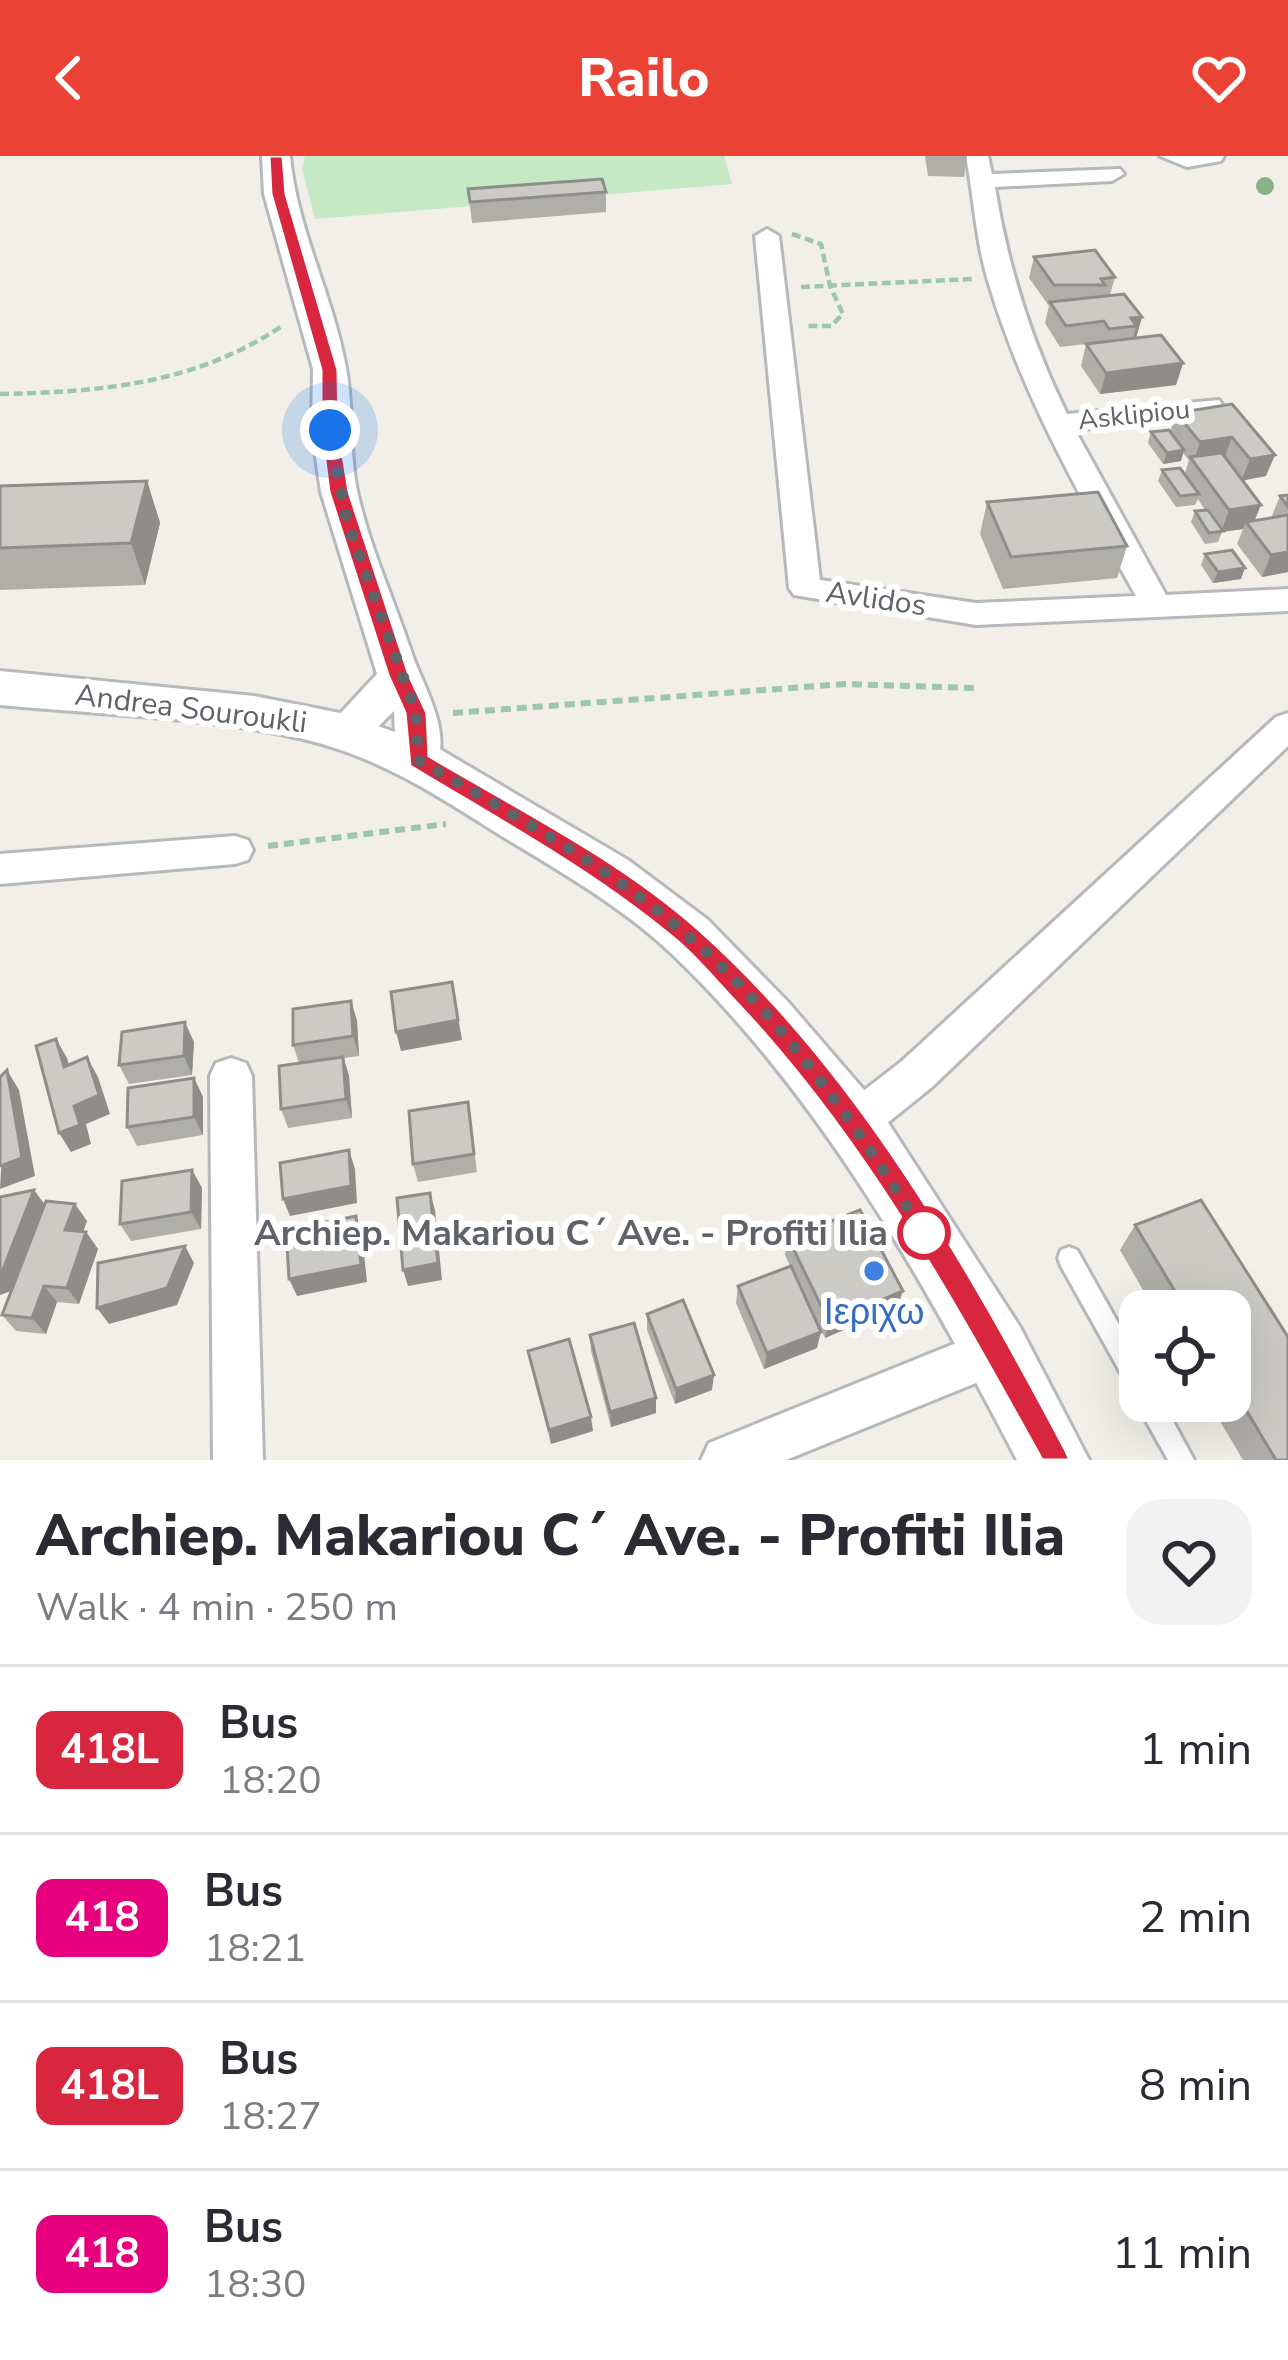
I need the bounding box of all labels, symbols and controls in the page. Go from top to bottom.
text: Railo [578,41,710,115]
icon: back [36,45,102,111]
icon: heart [1186,45,1252,111]
street label: Asklipiou [1076,391,1192,439]
your location [300,400,360,460]
street label: Avlidos [823,572,929,626]
street label: Andrea Souroukli [73,674,309,744]
marker: Archiep. Makariou C´ Ave. - Profiti Ilia [899,1208,949,1258]
place label: Archiep. Makariou C´ Ave. - Profiti Ilia [254,1209,888,1258]
marker: Ιεριχω [861,1258,887,1284]
place label: Ιεριχω [824,1288,924,1337]
map controls [1119,1290,1251,1422]
button: locate [1119,1290,1251,1422]
text: Archiep. Makariou C´ Ave. - Profiti Ilia [36,1497,1065,1575]
button: heart [1126,1499,1252,1625]
text: Walk · 4 min · 250 m [36,1581,398,1634]
text: Bus [219,1693,298,1754]
text: 1 min [1139,1719,1252,1780]
text: 418L [60,1721,159,1778]
text: 18:20 [219,1754,322,1807]
text: Bus [204,1861,283,1922]
text: 2 min [1139,1887,1252,1948]
text: 418 [64,1889,140,1946]
text: 18:21 [204,1922,307,1975]
text: Bus [219,2029,298,2090]
text: 8 min [1139,2055,1252,2116]
text: 418L [60,2057,159,2114]
text: 18:27 [219,2090,322,2143]
text: Bus [204,2197,283,2258]
text: 11 min [1112,2223,1252,2284]
text: 418 [64,2225,140,2282]
text: 18:30 [204,2258,307,2311]

